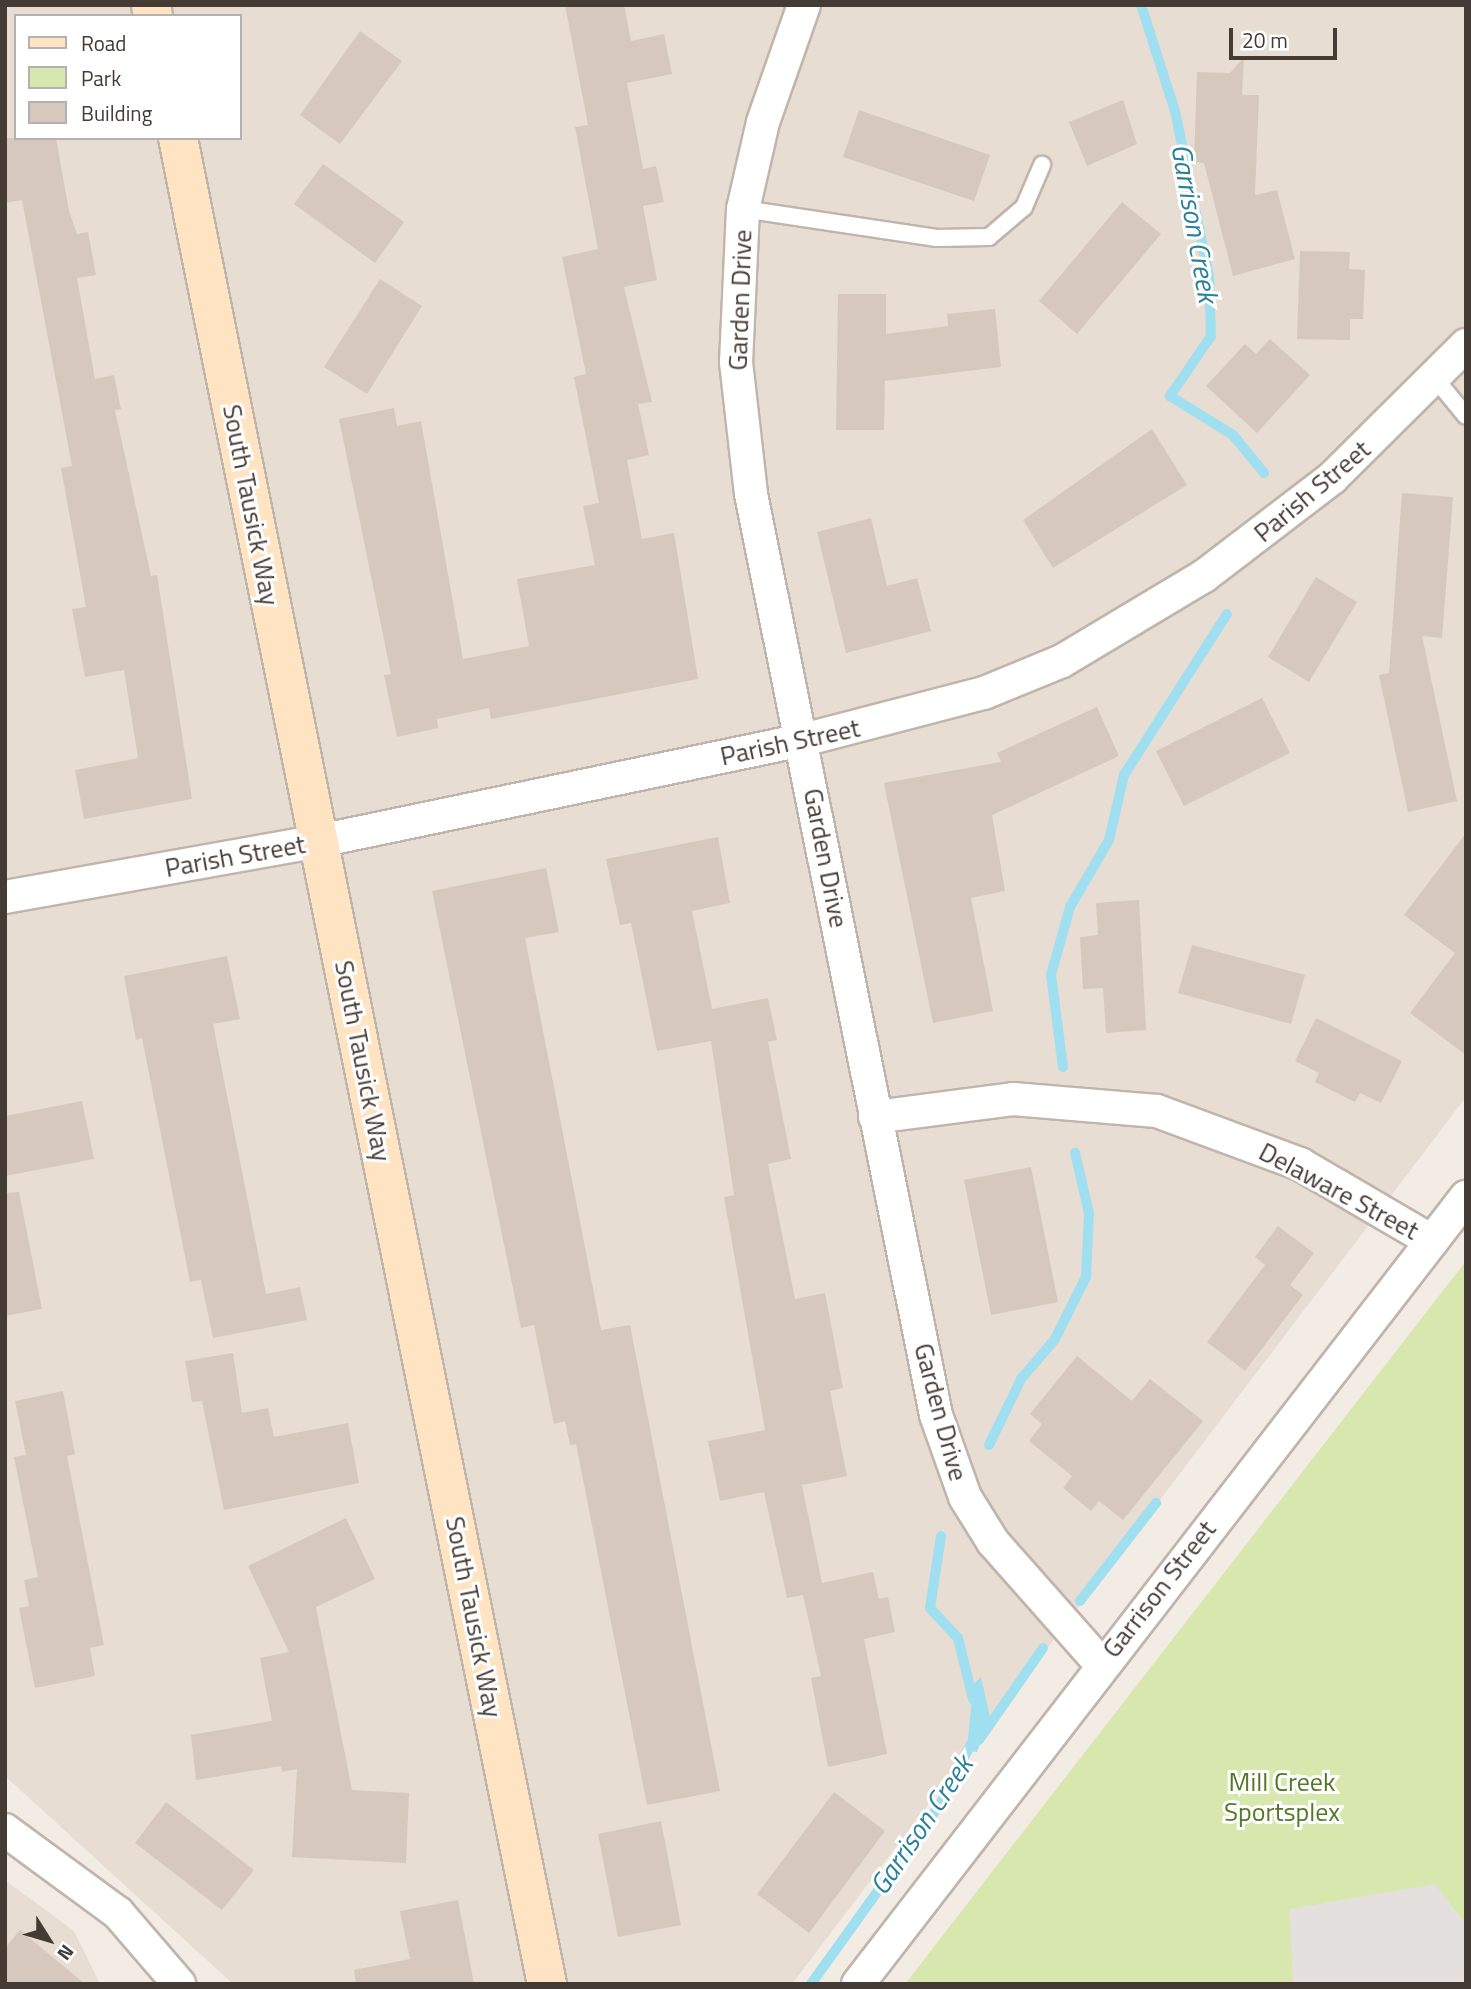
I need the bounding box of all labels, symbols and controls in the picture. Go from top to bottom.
legend [14,14,242,140]
scale bar [1233,14,1342,58]
text: 20 m [1242,24,1288,56]
text: Road [81,27,126,59]
text: Park [81,62,121,94]
text: Building [81,97,152,129]
water label: Garrison Creek [1165,141,1225,305]
street label: Garden Drive [722,229,758,371]
street label: South Tausick Way [216,402,286,608]
street label: Parish Street [1248,433,1376,549]
street label: Parish Street [717,712,863,772]
street label: Garden Drive [797,786,855,930]
street label: Parish Street [162,828,308,884]
street label: South Tausick Way [328,958,398,1164]
street label: Delaware Street [1254,1136,1424,1246]
street label: Garden Drive [908,1340,974,1484]
street label: South Tausick Way [439,1514,509,1720]
street label: Garrison Street [1096,1514,1222,1664]
water label: Garrison Creek [862,1749,980,1901]
park label: Mill Creek Sportsplex [1224,1766,1340,1828]
north arrow [14,1905,84,1975]
text: N [51,1939,82,1967]

